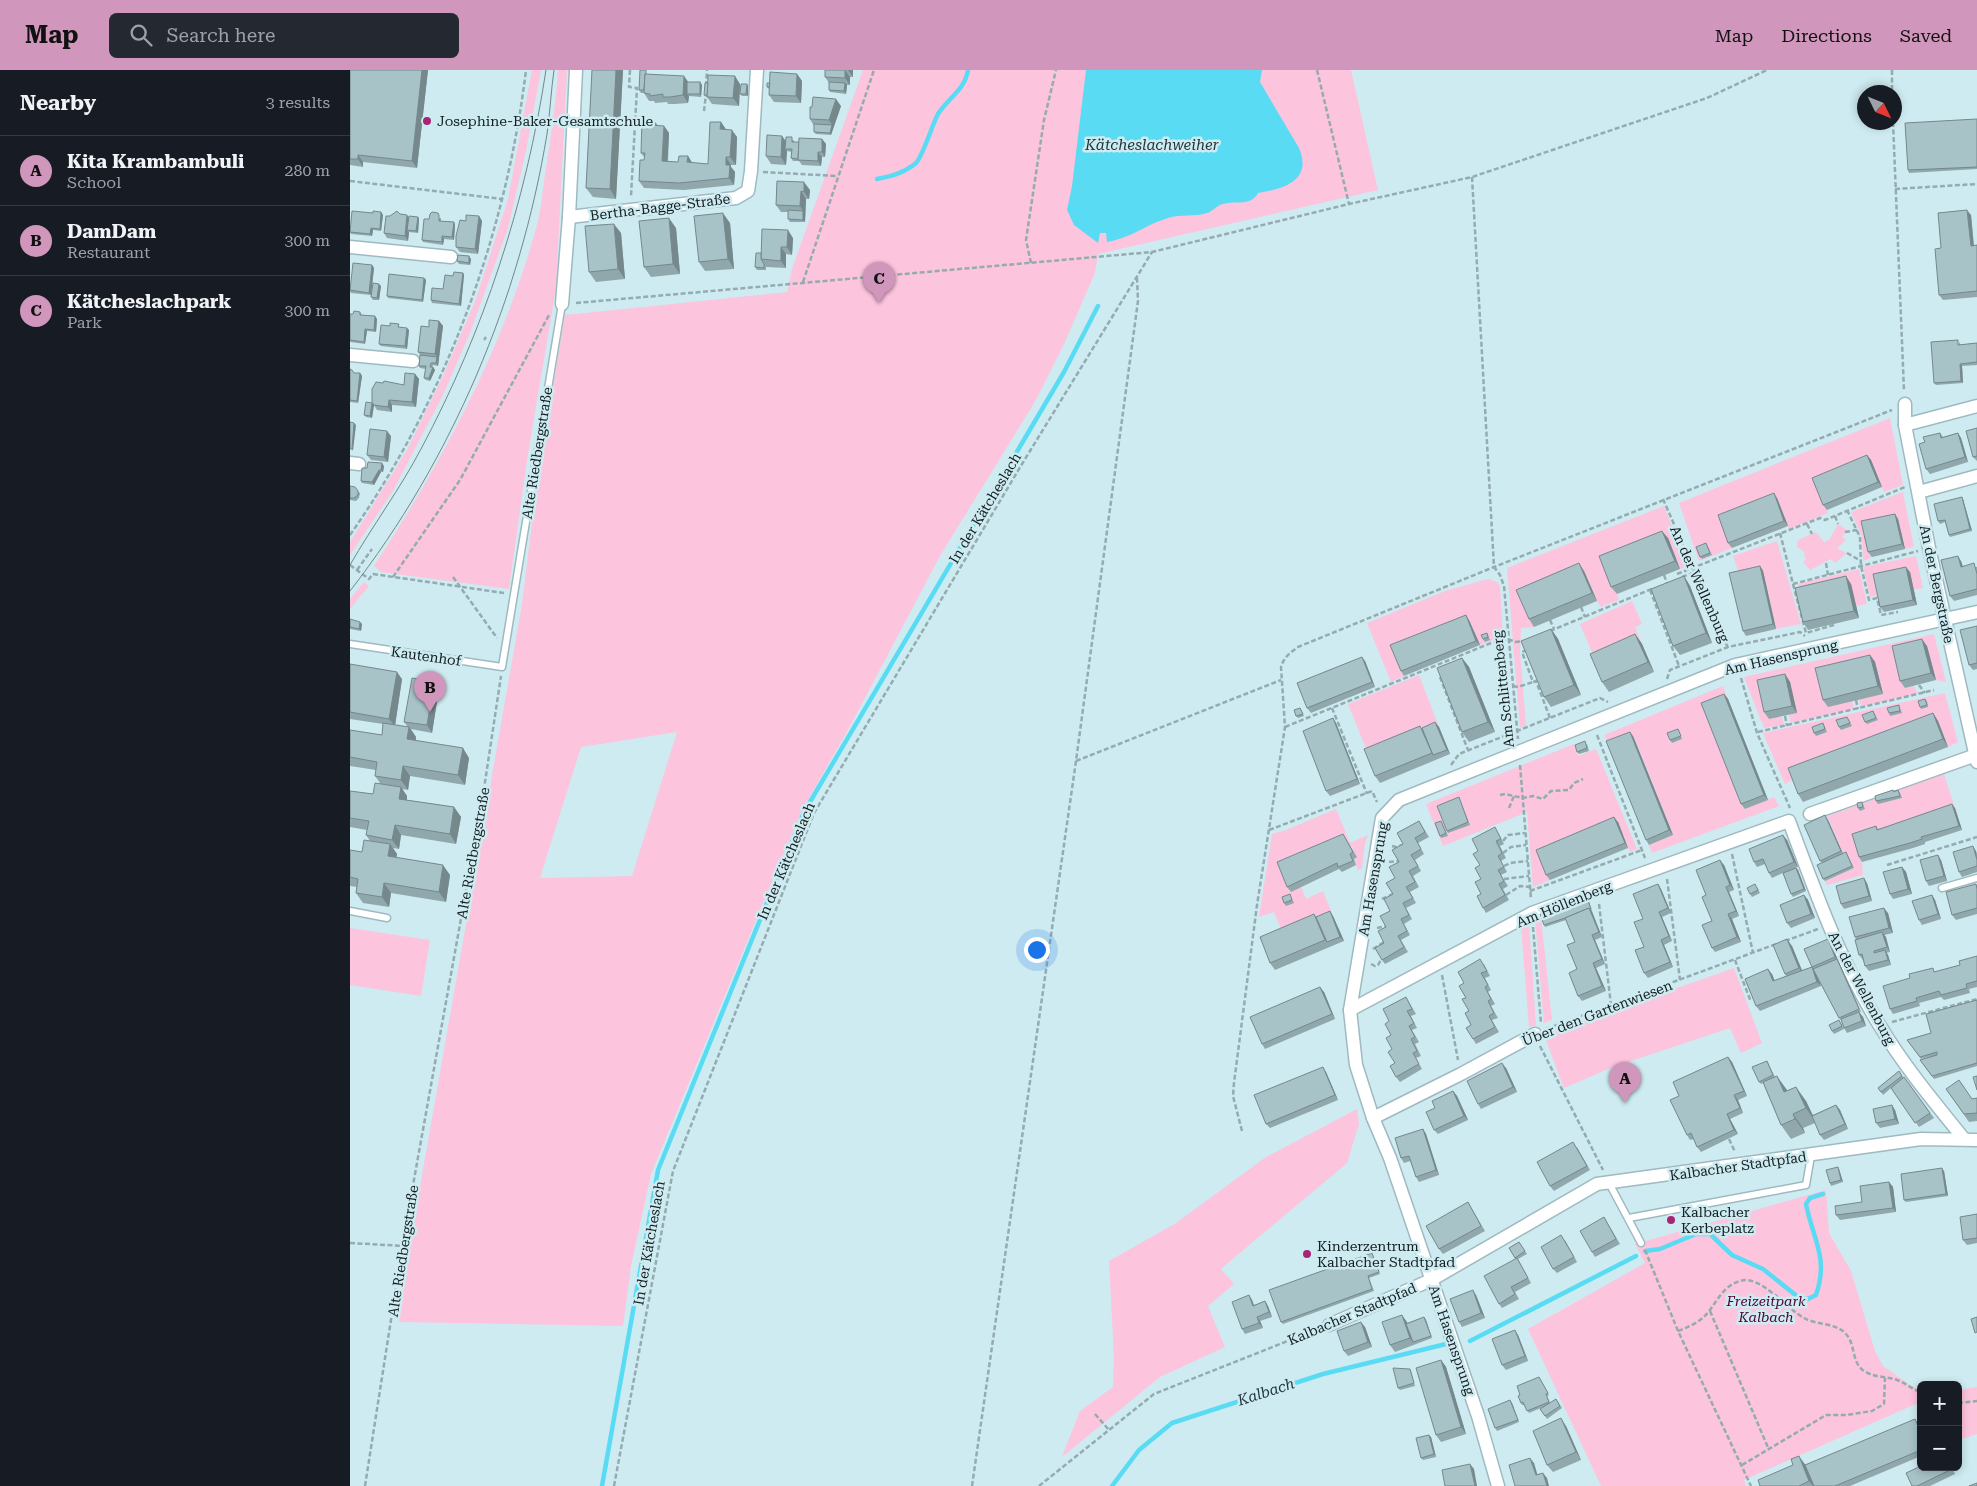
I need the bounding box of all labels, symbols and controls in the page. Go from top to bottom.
search box [109,13,459,58]
text: Map [25,21,79,49]
icon: search [127,21,155,49]
text: Search here [167,24,275,47]
text: Map [1715,25,1753,46]
text: Directions [1781,25,1872,46]
text: Saved [1900,25,1952,46]
north arrow [1857,85,1902,130]
text: Nearby [20,91,96,115]
text: 3 results [266,93,330,112]
place label: Josephine-Baker-Gesamtschule [437,113,654,129]
marker: Josephine-Baker-Gesamtschule [421,115,433,127]
water label: Kätcheslachweiher [1084,136,1220,154]
text: Kita Krambambuli [67,150,244,173]
text: A [30,161,42,180]
text: 280 m [284,161,330,180]
text: School [67,173,121,192]
street label: Bertha-Bagge-Straße [589,190,731,224]
text: DamDam [67,220,156,243]
text: B [30,231,42,250]
text: 300 m [284,231,330,250]
text: Restaurant [67,243,150,262]
pin: C [863,262,895,303]
text: Kätcheslachpark [67,290,231,313]
text: C [30,301,42,320]
text: 300 m [284,301,330,320]
text: Park [67,313,102,332]
street label: Alte Riedbergstraße [519,386,555,520]
street label: In der Kätcheslach [946,450,1024,566]
street label: An der Wellenburg [1667,523,1733,645]
street label: An der Bergstraße [1917,523,1957,645]
street label: Am Schlittenberg [1489,630,1517,748]
street label: Am Hasensprung [1723,636,1839,678]
street label: Kautenhof [390,643,463,669]
pin: B [414,671,446,712]
street label: Alte Riedbergstraße [454,786,492,920]
street label: In der Kätcheslach [754,800,818,922]
street label: Am Hasensprung [1355,821,1391,937]
street label: Am Höllenberg [1514,878,1614,930]
street label: An der Wellenburg [1825,929,1899,1047]
your location [1024,937,1050,963]
street label: Über den Gartenwiesen [1519,977,1675,1049]
pin: A [1609,1062,1641,1103]
street label: Kalbacher Stadtpfad [1668,1148,1808,1184]
street label: In der Kätcheslach [630,1179,668,1307]
street label: Alte Riedbergstraße [385,1184,421,1318]
place label: Kalbacher Kerbeplatz [1681,1204,1754,1236]
marker: Kalbacher Kerbeplatz [1665,1214,1677,1226]
place label: Kinderzentrum Kalbacher Stadtpfad [1317,1238,1455,1270]
marker: Kinderzentrum Kalbacher Stadtpfad [1301,1248,1313,1260]
street label: Kalbacher Stadtpfad [1285,1280,1419,1348]
street label: Am Hasensprung [1426,1283,1478,1397]
park label: Freizeitpark Kalbach [1725,1293,1806,1325]
water label: Kalbach [1234,1374,1297,1410]
map controls [1917,1381,1962,1471]
button: + [1917,1381,1962,1426]
button: − [1917,1426,1962,1471]

